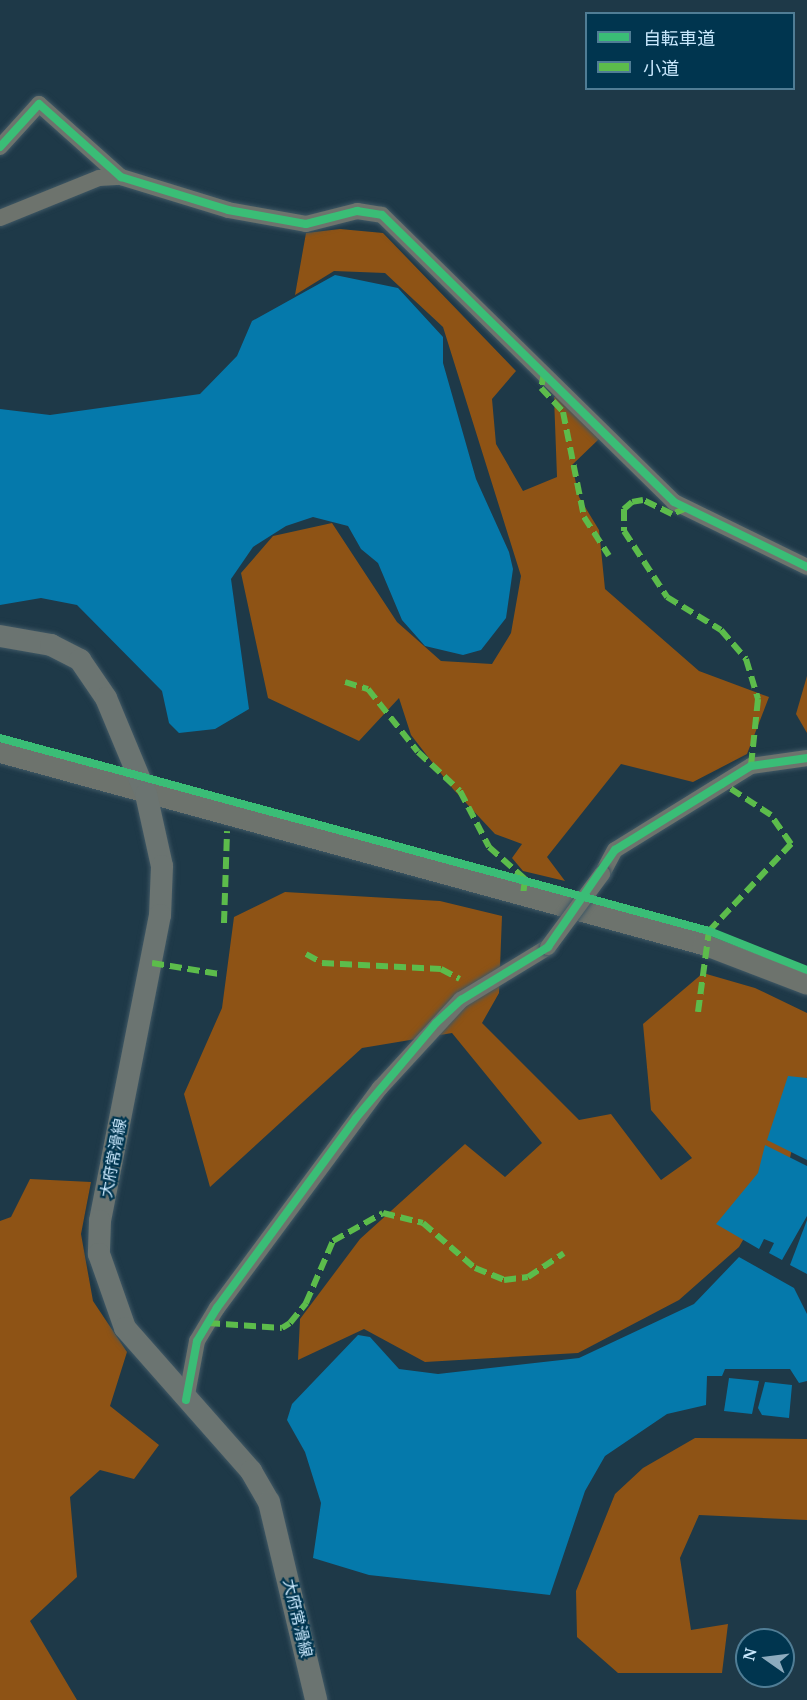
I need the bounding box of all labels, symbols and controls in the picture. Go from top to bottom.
legend [585,12,795,90]
text: 自転車道 [643,26,715,50]
text: 小道 [643,56,679,80]
street label: 大府常滑線 [96,1117,130,1199]
street label: 大府常滑線 [280,1577,316,1659]
north arrow [735,1628,795,1688]
text: N [737,1646,762,1663]

